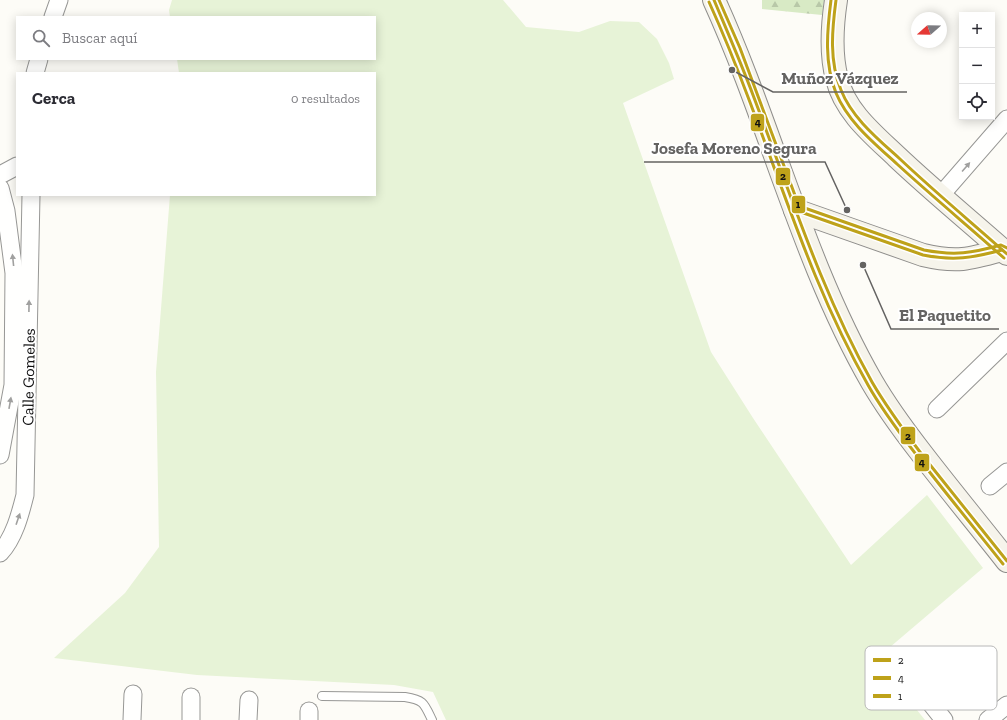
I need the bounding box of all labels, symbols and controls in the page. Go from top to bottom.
north arrow [911,12,947,48]
map controls [959,12,995,120]
button: + [959,12,995,48]
search box [16,16,376,60]
icon: search [30,27,52,49]
text: Buscar aquí [62,29,138,47]
button: − [959,48,995,84]
callout: Muñoz Vázquez [773,63,907,92]
text: Muñoz Vázquez [781,68,899,88]
button: locate [959,84,995,120]
text: Cerca [32,88,75,108]
text: 0 resultados [291,91,360,106]
line badge: 4 [750,113,765,132]
text: 4 [755,116,762,129]
callout: Josefa Moreno Segura [644,133,825,162]
text: Josefa Moreno Segura [651,138,817,158]
one-way arrow [961,162,970,172]
line badge: 2 [775,167,791,186]
text: 2 [780,170,786,183]
line badge: 1 [791,195,806,214]
text: 1 [796,198,801,211]
one-way arrow [10,253,16,266]
one-way arrow [26,299,32,312]
callout: El Paquetito [891,300,999,329]
text: El Paquetito [899,305,991,325]
street label: Calle Gomeles [18,328,39,426]
one-way arrow [7,397,13,409]
line badge: 2 [900,426,916,445]
text: 2 [905,430,911,443]
line badge: 4 [914,453,930,472]
text: 4 [919,456,926,469]
one-way arrow [15,513,21,525]
legend [865,646,997,710]
text: 2 [898,654,904,667]
text: 4 [898,672,904,685]
text: 1 [898,690,903,703]

